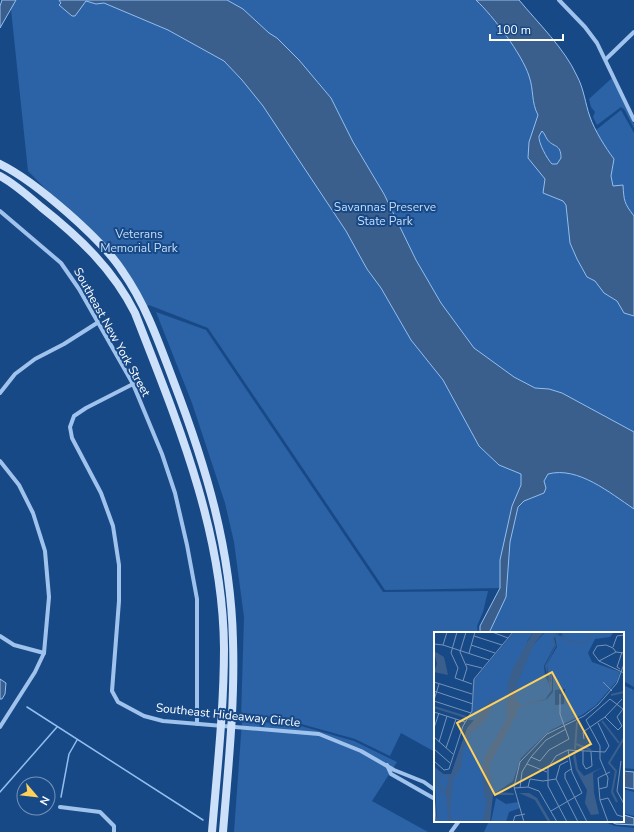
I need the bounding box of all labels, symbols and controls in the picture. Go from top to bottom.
scale bar [490,16,563,42]
text: 100 m [496,22,531,38]
park label: Savannas Preserve State Park [334,199,436,229]
park label: Veterans Memorial Park [100,226,179,256]
street label: Southeast New York Street [70,265,155,400]
inset map [434,632,624,822]
street label: Southeast Hideaway Circle [155,699,301,731]
north arrow [16,776,56,816]
text: N [36,793,53,808]

